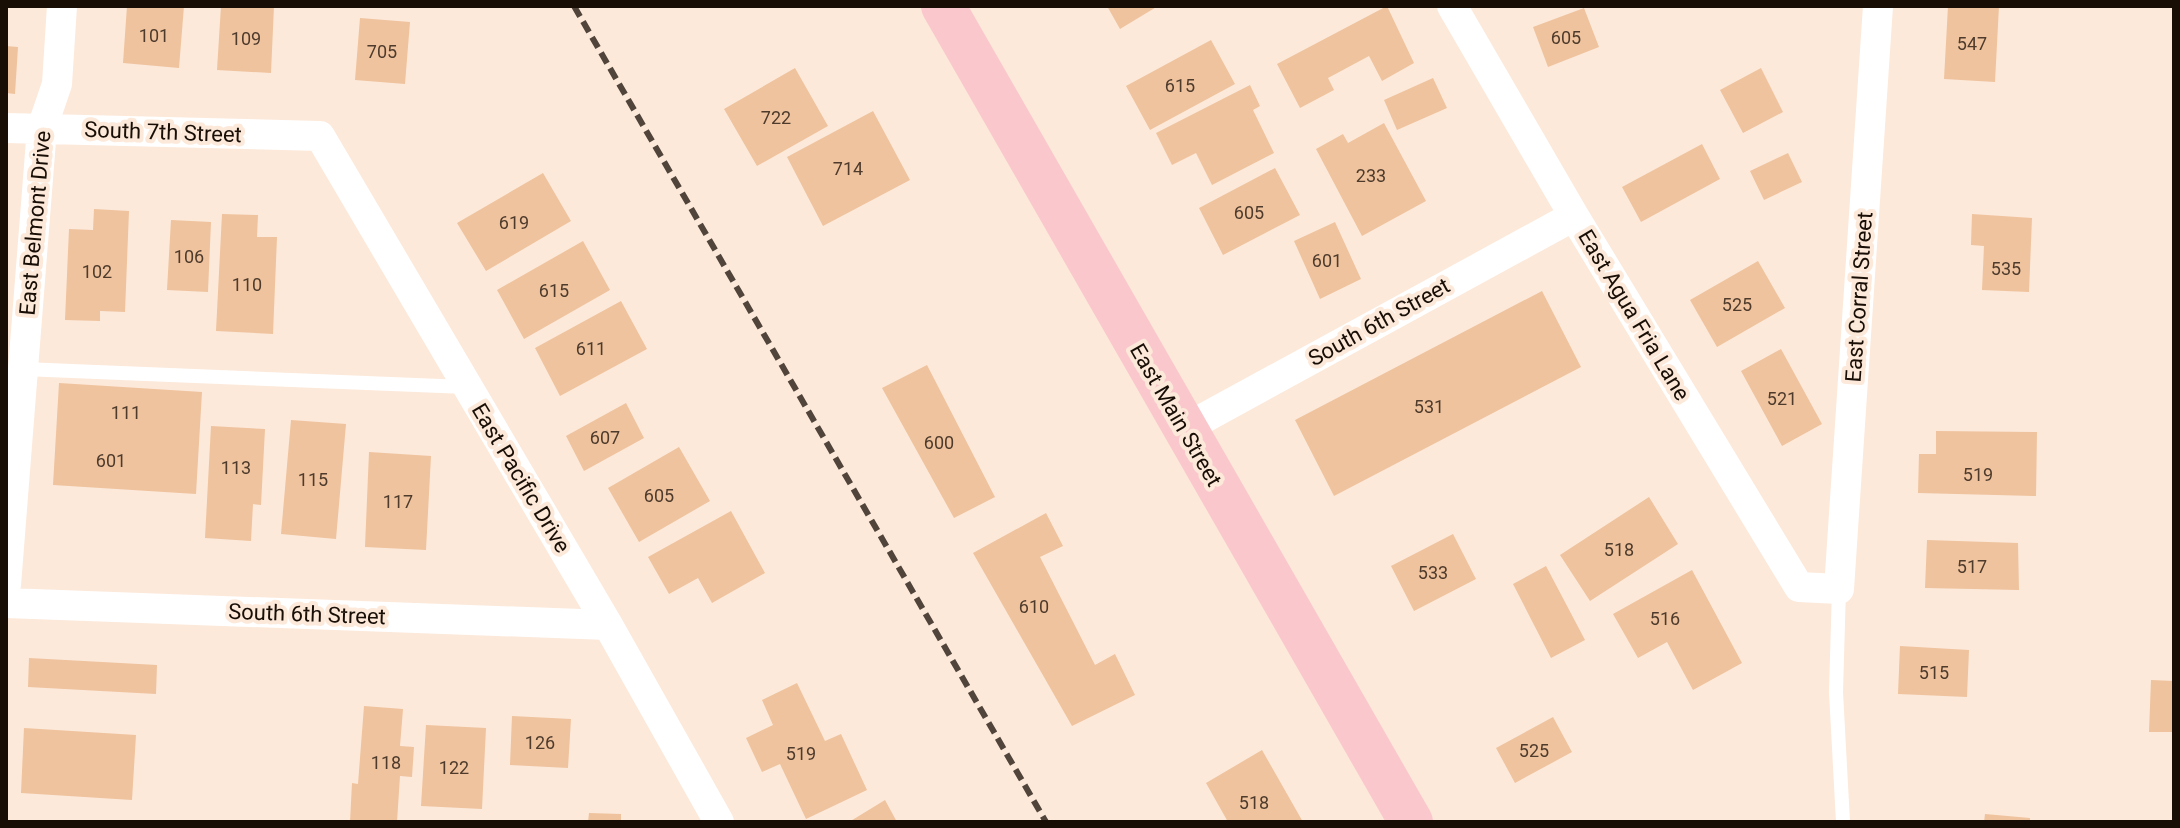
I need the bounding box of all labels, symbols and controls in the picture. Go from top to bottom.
house number: 101 [139,25,169,46]
house number: 605 [1551,27,1581,48]
house number: 109 [231,28,261,49]
house number: 547 [1957,33,1987,54]
house number: 705 [367,41,397,62]
house number: 615 [1165,75,1195,96]
house number: 722 [761,107,791,128]
street label: South 7th Street [84,117,242,147]
street label: East Belmont Drive [14,130,56,316]
house number: 714 [833,158,863,179]
house number: 233 [1356,165,1386,186]
house number: 605 [1234,202,1264,223]
street label: East Corral Street [1841,211,1877,383]
house number: 619 [499,212,529,233]
street label: East Agua Fria Lane [1573,225,1695,405]
house number: 106 [174,246,204,267]
house number: 601 [1312,250,1342,271]
house number: 535 [1991,258,2021,279]
house number: 102 [82,261,112,282]
street label: South 6th Street [1304,273,1454,371]
house number: 110 [232,274,262,295]
house number: 615 [539,280,569,301]
house number: 525 [1722,294,1752,315]
house number: 611 [576,338,606,359]
street label: East Main Street [1125,339,1227,491]
house number: 521 [1767,388,1797,409]
house number: 531 [1414,396,1444,417]
street label: East Pacific Drive [467,399,575,557]
house number: 111 [111,402,141,423]
house number: 607 [590,427,620,448]
house number: 600 [924,432,954,453]
house number: 601 [96,450,126,471]
house number: 113 [221,457,251,478]
house number: 519 [1963,464,1993,485]
house number: 115 [298,469,328,490]
house number: 605 [644,485,674,506]
house number: 117 [383,491,413,512]
house number: 518 [1604,539,1634,560]
house number: 517 [1957,556,1987,577]
house number: 533 [1418,562,1448,583]
house number: 610 [1019,596,1049,617]
street label: South 6th Street [228,599,386,629]
house number: 516 [1650,608,1680,629]
house number: 515 [1919,662,1949,683]
house number: 126 [525,732,555,753]
house number: 525 [1519,740,1549,761]
house number: 519 [786,743,816,764]
house number: 118 [371,752,401,773]
house number: 122 [439,757,469,778]
house number: 518 [1239,792,1269,813]

